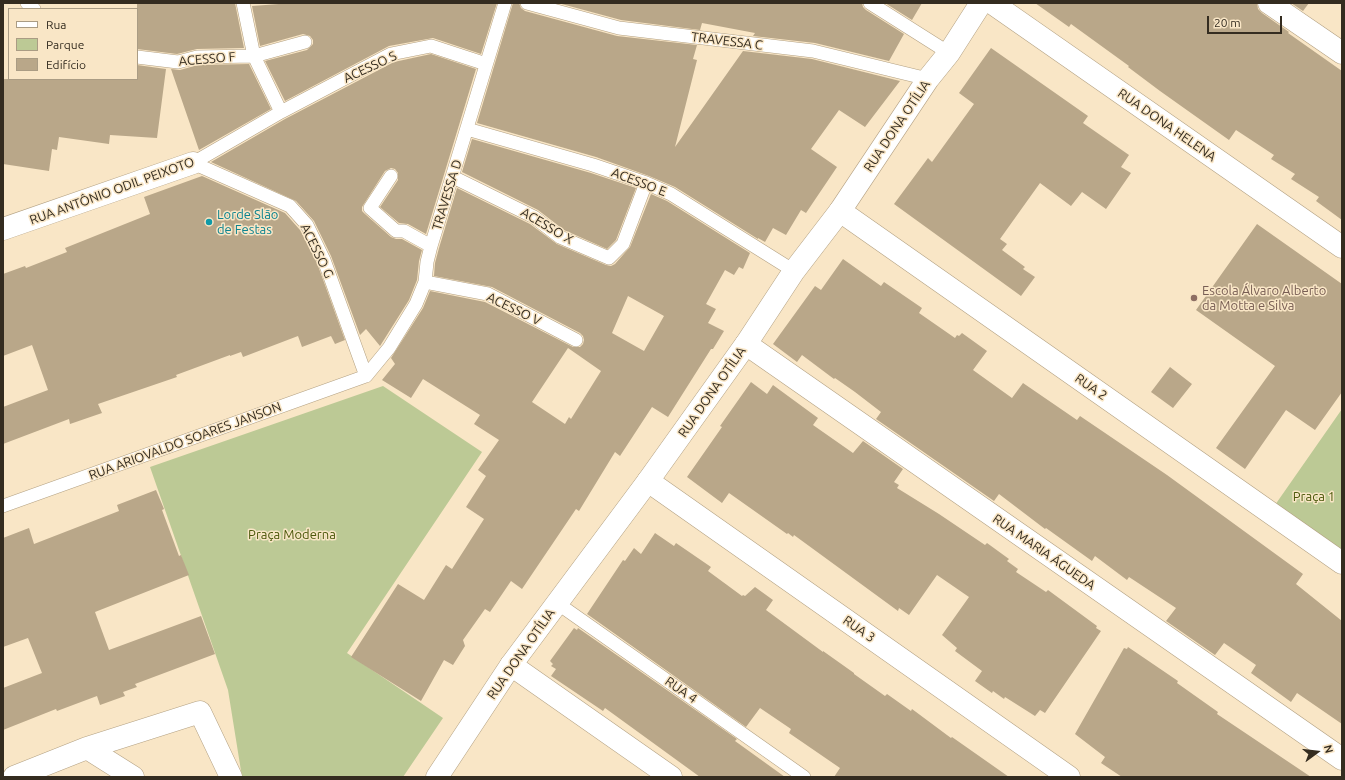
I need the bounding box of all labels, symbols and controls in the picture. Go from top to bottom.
legend [8,8,138,80]
scale bar [1209,8,1284,34]
text: 20 m [1214,16,1241,29]
text: Rua [46,18,67,31]
street label: TRAVESSA C [690,29,764,53]
text: Parque [46,38,84,51]
street label: ACESSO S [341,48,399,86]
street label: ACESSO F [178,49,236,69]
text: Edifício [46,58,86,71]
street label: RUA DONA OTÍLIA [861,77,933,175]
street label: RUA DONA HELENA [1115,85,1219,165]
street label: RUA ANTÔNIO ODIL PEIXOTO [27,154,197,228]
street label: TRAVESSA D [429,158,465,232]
street label: ACESSO E [609,164,669,200]
street label: ACESSO X [518,204,576,248]
place label: Lorde Slão de Festas [217,207,278,238]
marker: Lorde Slão de Festas [204,217,214,227]
street label: ACESSO G [297,221,337,281]
place label: Escola Álvaro Alberto da Motta e Silva [1202,283,1326,314]
street label: ACESSO V [484,289,544,329]
marker: Escola Álvaro Alberto da Motta e Silva [1189,293,1199,303]
street label: RUA DONA OTÍLIA [675,344,749,440]
street label: RUA 2 [1072,370,1110,404]
street label: RUA ARIOVALDO SOARES JANSON [87,399,283,483]
park label: Praça 1 [1293,489,1335,505]
street label: RUA MARIA ÁGUEDA [990,511,1098,593]
park label: Praça Moderna [248,527,336,543]
street label: RUA DONA OTÍLIA [484,606,558,702]
street label: RUA 3 [840,612,878,646]
street label: RUA 4 [662,673,700,707]
north arrow [1297,732,1337,772]
text: N [1322,743,1335,754]

